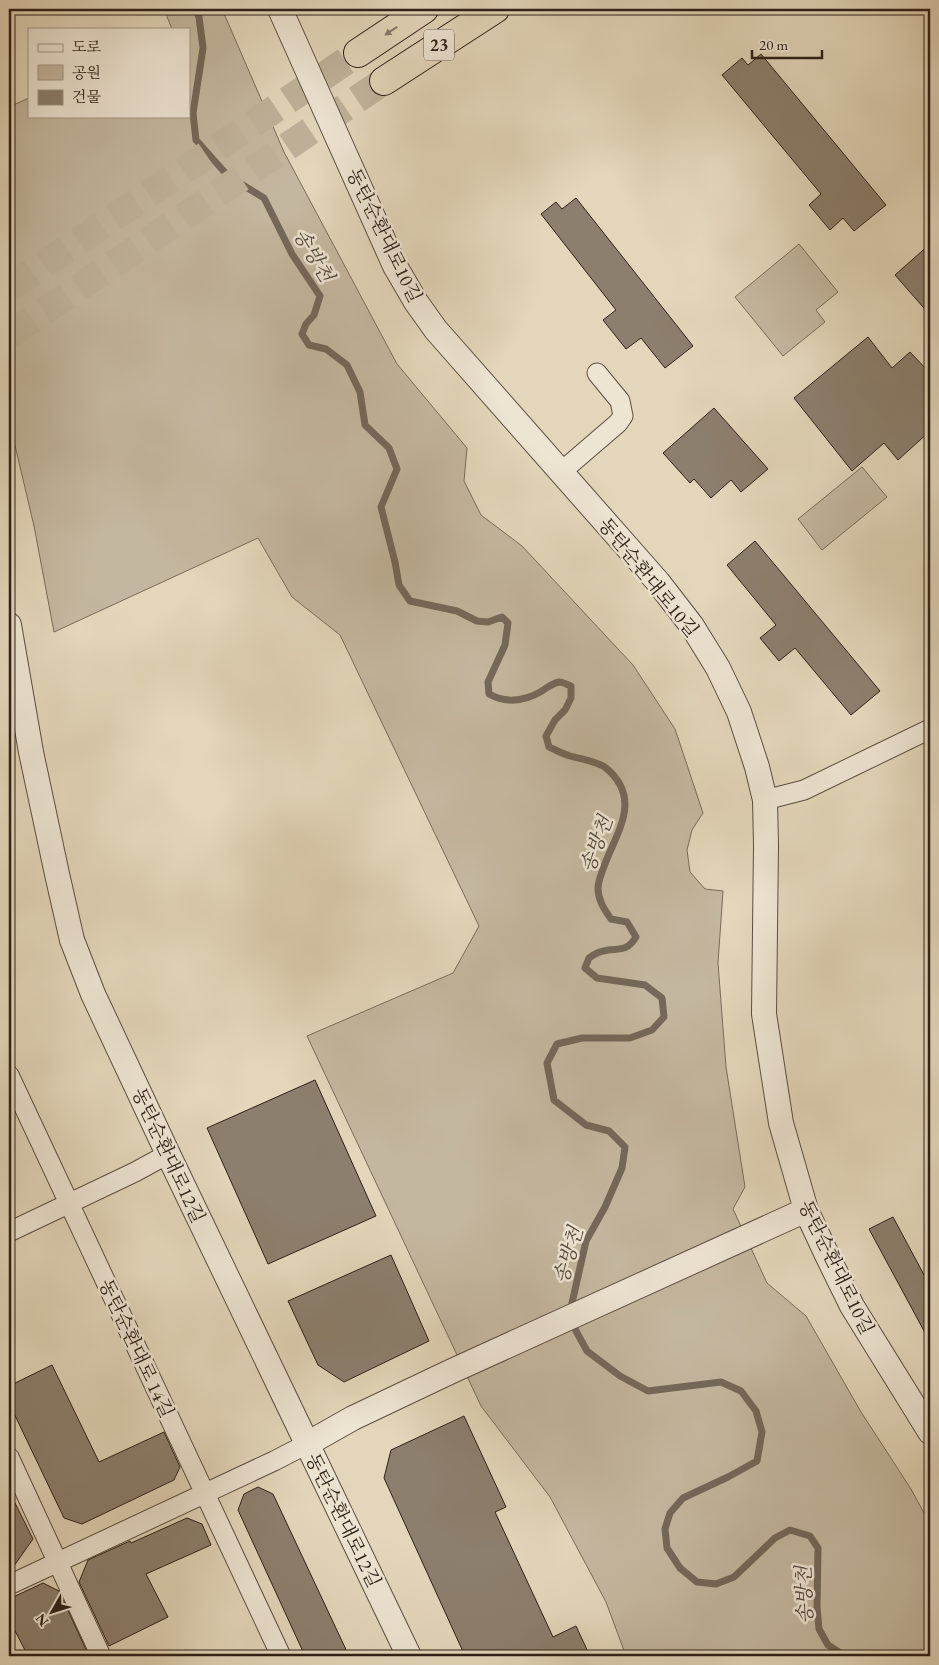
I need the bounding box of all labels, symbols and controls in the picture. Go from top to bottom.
one-way arrow [384,26,398,36]
legend [28,28,190,118]
scale bar [752,28,822,60]
road number: 23 [424,30,454,60]
text: 20 m [759,35,788,54]
text: 도로 [72,37,101,56]
text: 공원 [72,63,101,82]
text: 건물 [72,87,101,106]
street label: 동탄순환대로10길 [341,164,428,307]
water label: 송방천 [288,223,341,288]
street label: 동탄순환대로10길 [593,512,704,642]
water label: 송방천 [574,811,619,876]
street label: 동탄순환대로12길 [126,1083,211,1227]
street label: 동탄순환대로10길 [793,1196,880,1339]
water label: 송방천 [548,1222,589,1286]
street label: 동탄순환대로 14길 [93,1275,180,1422]
street label: 동탄순환대로12길 [300,1449,387,1592]
water label: 송방천 [790,1564,818,1624]
north arrow [28,1588,78,1638]
text: N [31,1610,52,1630]

